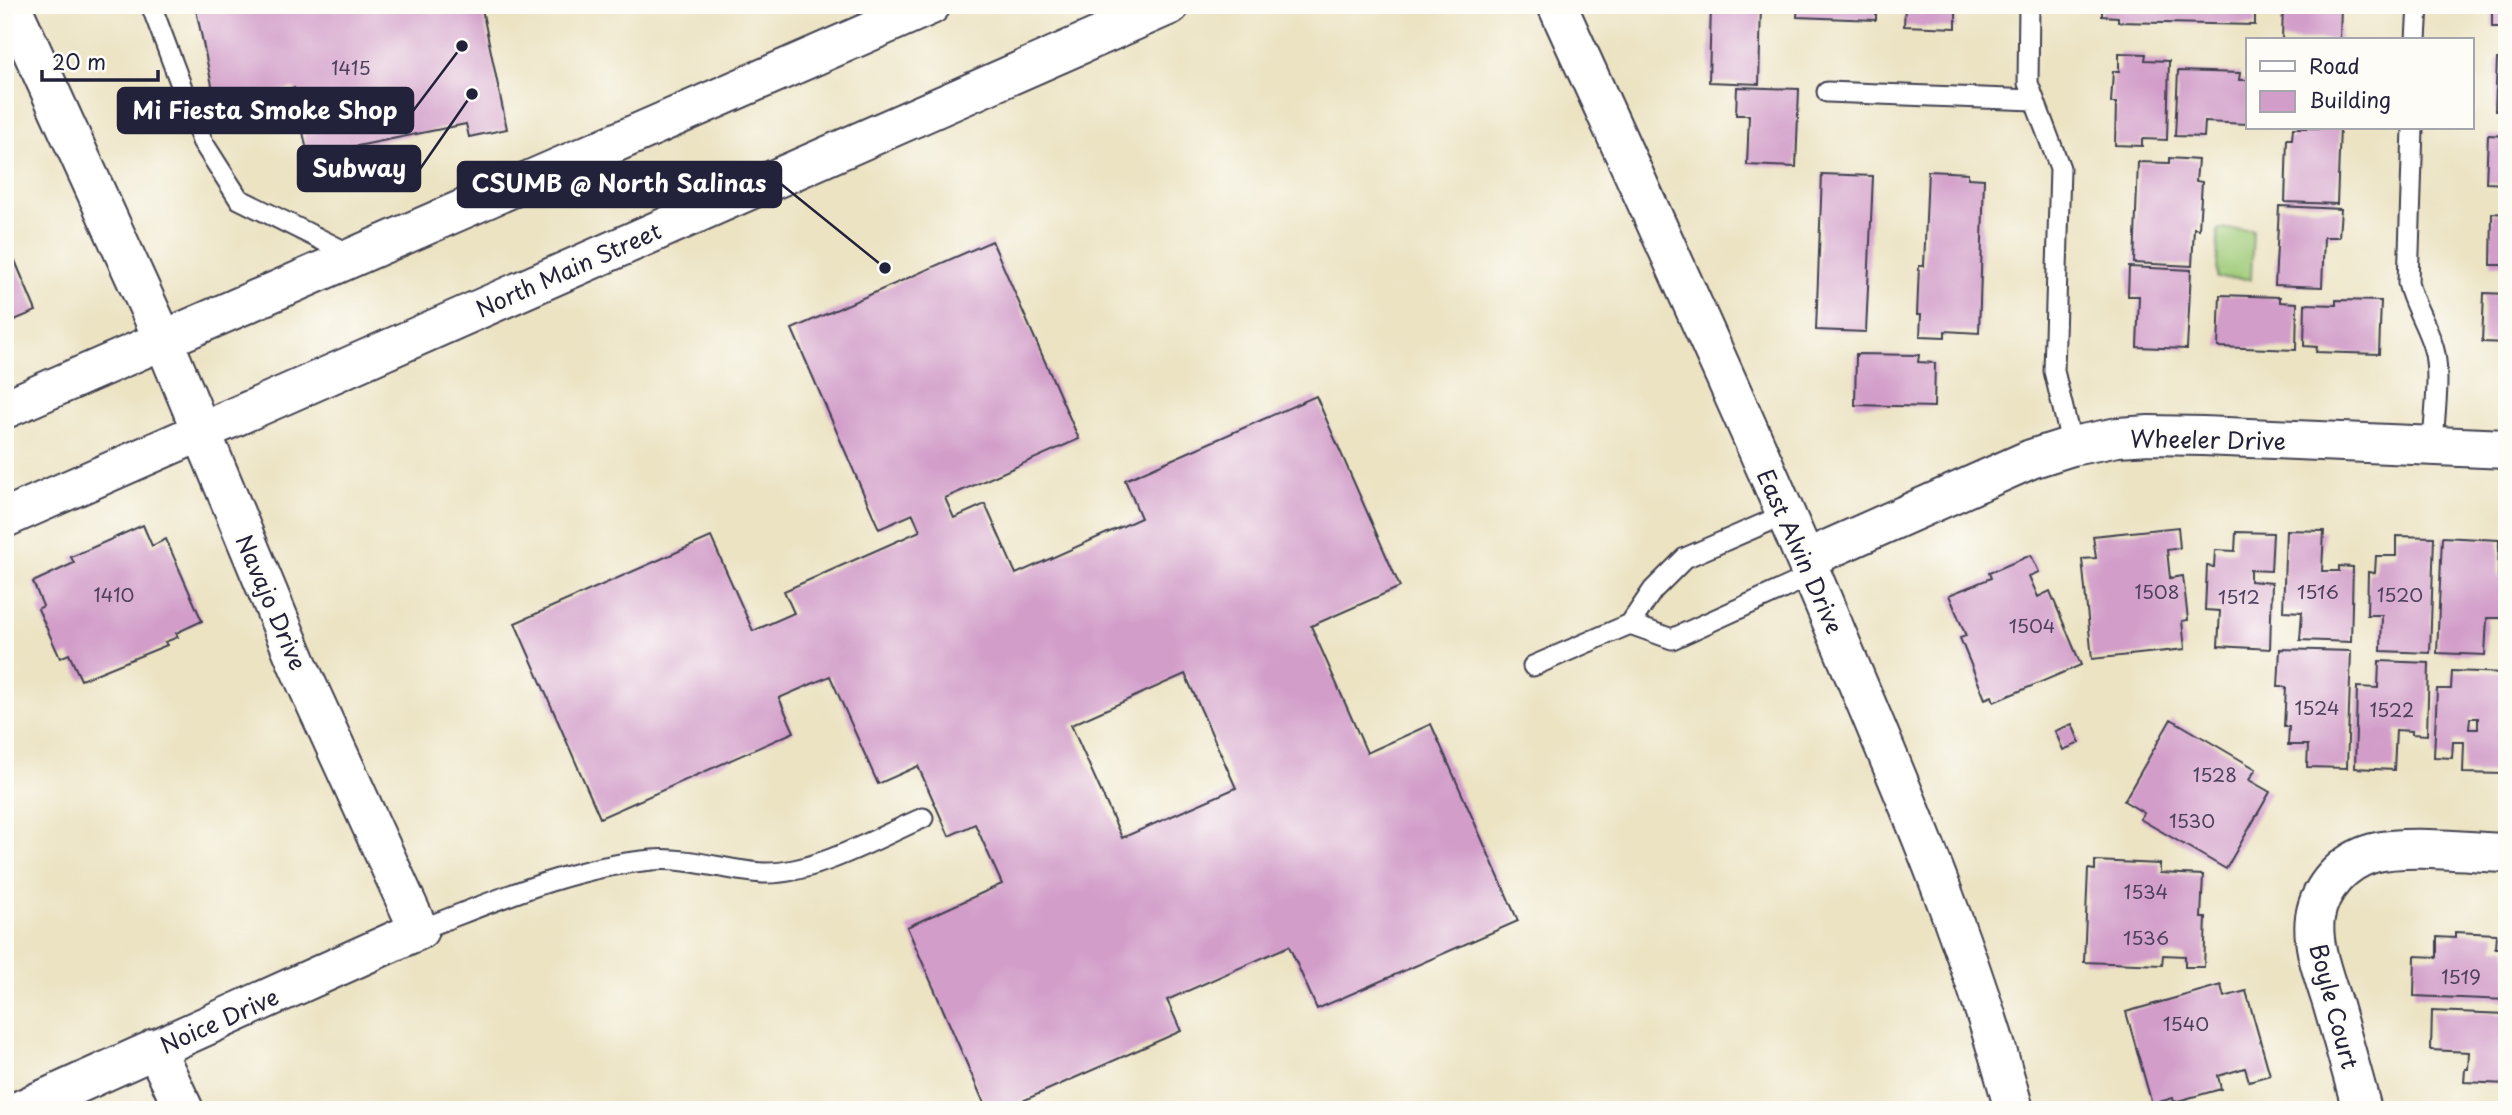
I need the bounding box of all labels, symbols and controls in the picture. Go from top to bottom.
scale bar [42,38,158,82]
legend [2246,38,2474,130]
text: 20 m [52,45,106,77]
text: Road [2309,49,2360,81]
house number: 1415 [331,53,371,81]
text: Building [2309,83,2391,115]
callout: Mi Fiesta Smoke Shop [118,88,413,133]
text: Mi Fiesta Smoke Shop [133,91,397,127]
callout: Subway [298,146,420,191]
text: Subway [312,149,406,185]
callout: CSUMB @ North Salinas [458,162,781,207]
text: CSUMB @ North Salinas [471,164,767,200]
street label: North Main Street [470,212,666,326]
street label: Wheeler Drive [2130,420,2286,458]
street label: East Alvin Drive [1749,463,1853,639]
street label: Navajo Drive [228,529,316,675]
house number: 1508 [2134,577,2180,605]
house number: 1516 [2297,577,2339,605]
house number: 1410 [93,580,135,608]
house number: 1520 [2377,580,2423,608]
house number: 1512 [2218,582,2260,610]
house number: 1504 [2009,611,2055,639]
house number: 1524 [2295,693,2339,721]
house number: 1522 [2370,695,2414,723]
house number: 1528 [2193,760,2237,788]
house number: 1530 [2169,806,2215,834]
house number: 1534 [2124,877,2168,905]
house number: 1536 [2123,923,2169,951]
street label: Boyle Court [2301,939,2369,1073]
house number: 1519 [2441,962,2481,990]
street label: Noice Drive [154,978,284,1062]
house number: 1540 [2163,1009,2209,1037]

